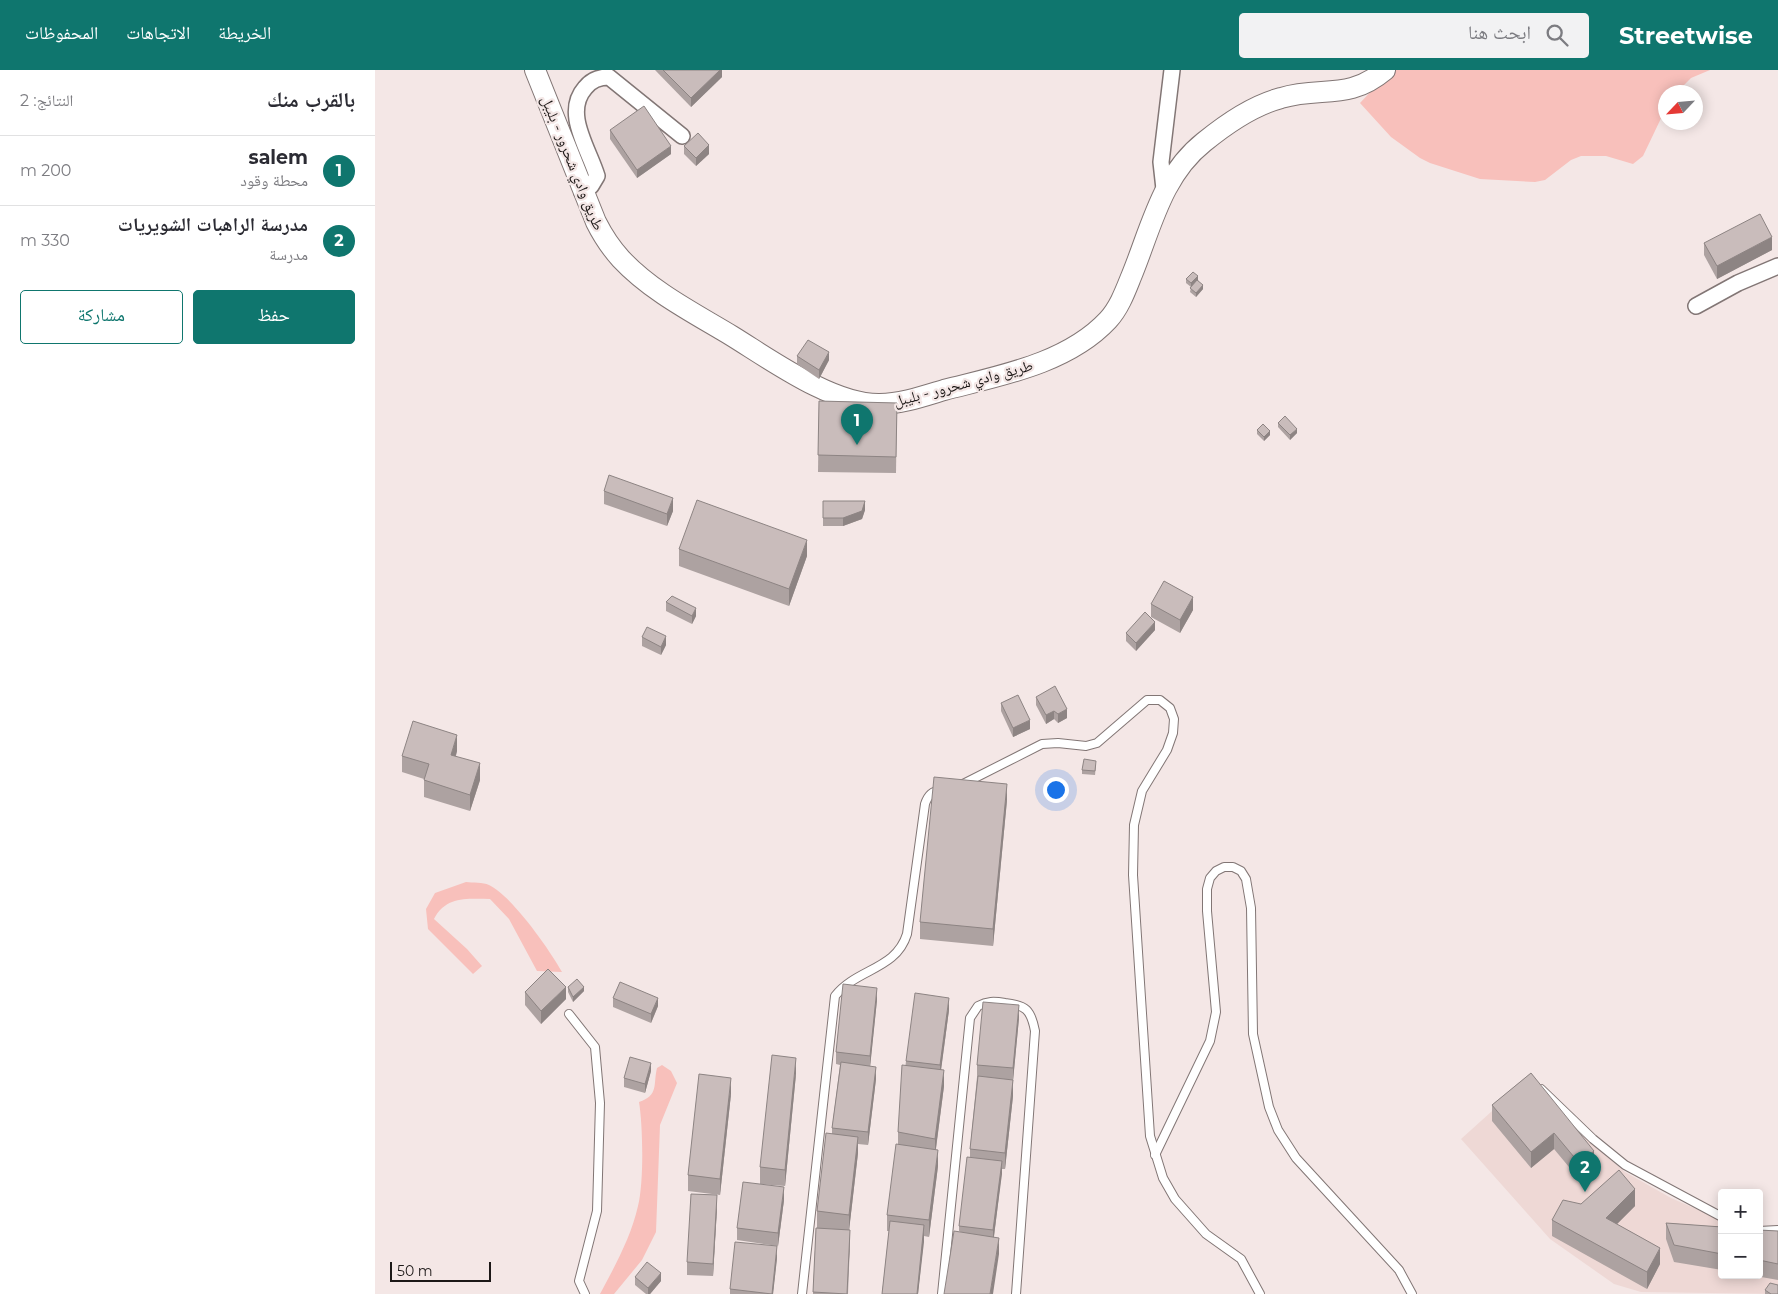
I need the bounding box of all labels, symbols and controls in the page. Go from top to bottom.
search box [1239,13,1589,58]
text: ابحث هنا [1468,21,1531,44]
icon: search [1543,21,1571,49]
text: Streetwise [1619,21,1753,50]
text: المحفوظات [25,22,98,44]
text: الاتجاهات [126,22,190,44]
text: الخريطة [218,22,271,44]
north arrow [1658,85,1703,130]
text: بالقرب منك [267,87,355,112]
text: النتائج: 2 [20,91,73,110]
street label: طريق وادي شحرور - بليبل [535,93,609,234]
text: salem [249,146,308,169]
text: 200 m [20,161,71,180]
text: 1 [336,161,342,180]
text: محطة وقود [240,171,308,190]
text: مدرسة الراهبات الشويريات [118,213,308,236]
text: 330 m [20,231,70,250]
text: 2 [334,231,344,250]
text: مدرسة [269,245,308,264]
button: مشاركة [20,290,183,344]
button: حفظ [193,290,355,344]
street label: طريق وادي شحرور - بليبل [891,355,1036,413]
pin: 1 [841,404,873,445]
your location [1043,777,1069,803]
pin: 2 [1569,1151,1601,1192]
map controls [1718,1189,1763,1279]
button: + [1718,1189,1763,1234]
button: − [1718,1234,1763,1279]
scale bar [390,1259,491,1282]
text: 50 m [397,1262,433,1280]

